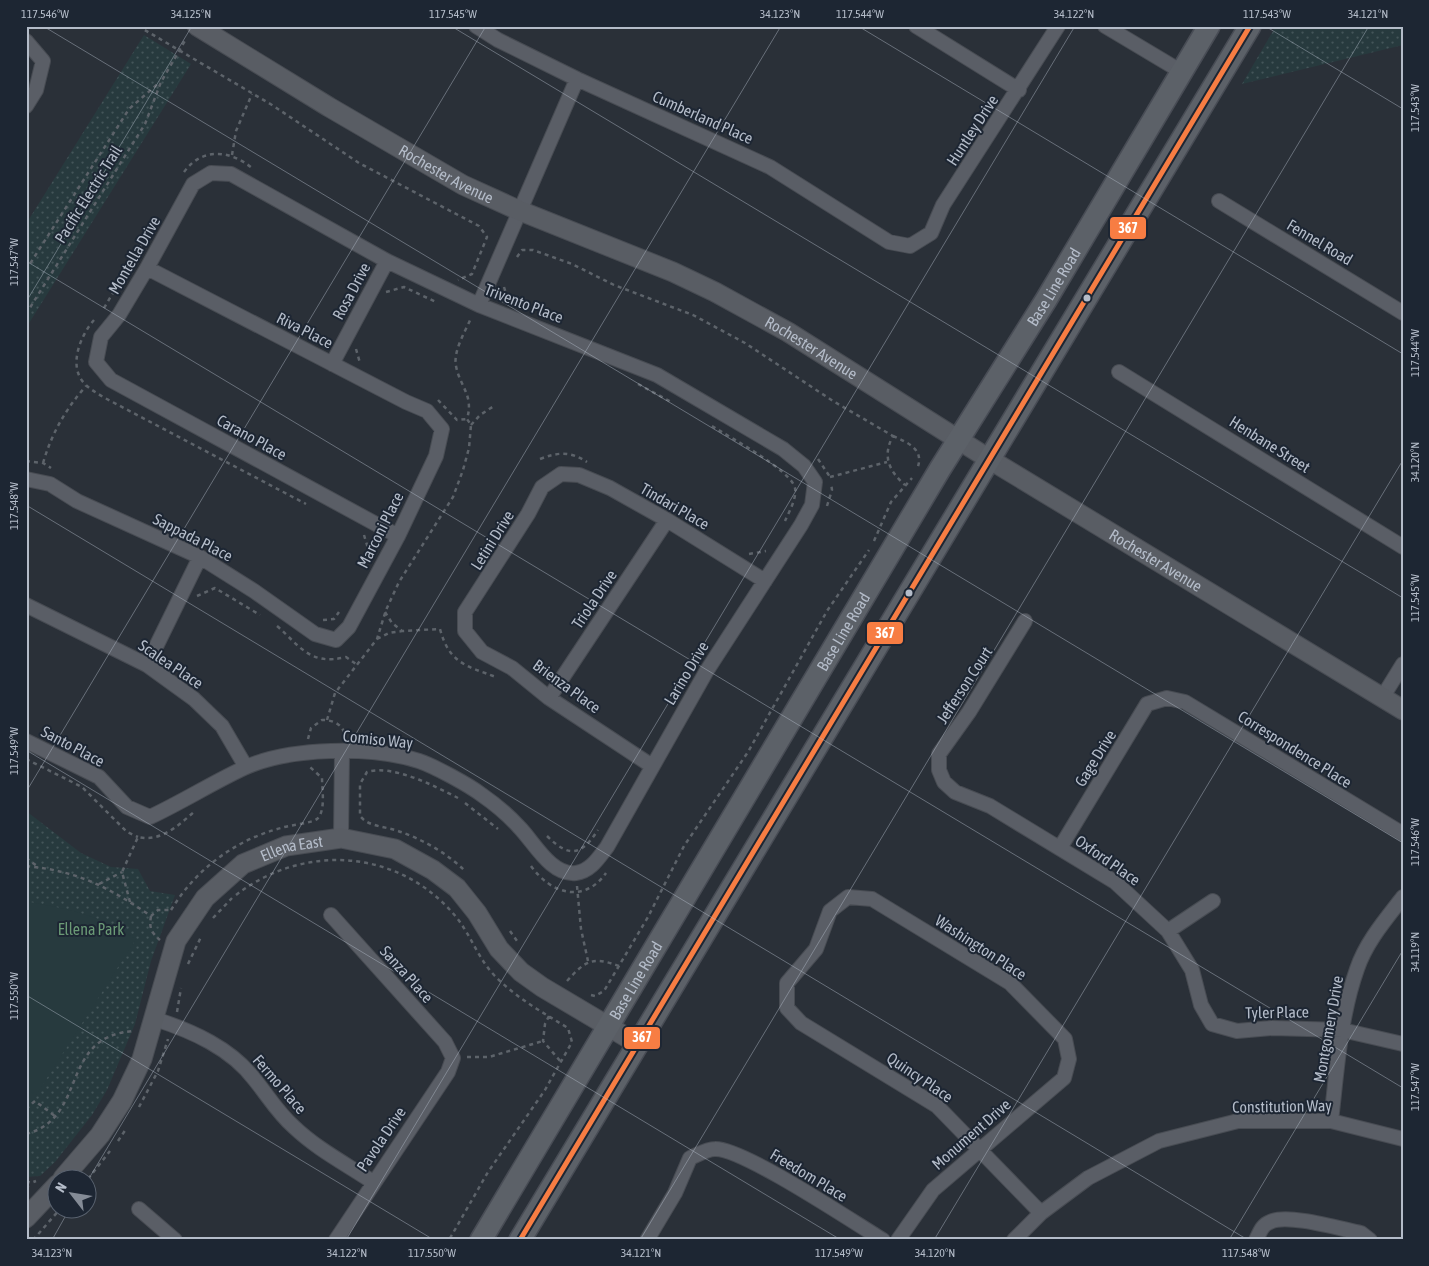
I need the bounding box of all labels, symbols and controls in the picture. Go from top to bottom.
text: 117.546°W [21,7,69,21]
text: 34.125°N [171,7,211,21]
text: 117.545°W [429,7,477,21]
text: 34.123°N [760,7,800,21]
text: 117.544°W [836,7,884,21]
text: 34.122°N [1054,7,1094,21]
text: 117.543°W [1243,7,1291,21]
text: 34.121°N [1348,7,1388,21]
text: 117.543°W [1408,84,1422,132]
street label: Cumberland Place [650,87,756,147]
street label: Huntley Drive [943,91,1002,169]
street label: Pacific Electric Trail [51,141,126,246]
street label: Rochester Avenue [396,141,496,207]
street label: Montella Drive [104,213,164,297]
street label: Fennel Road [1284,215,1356,269]
line badge: 367 [1109,216,1147,240]
text: 367 [1118,220,1138,236]
text: 117.547°W [7,238,21,286]
street label: Base Line Road [1023,245,1084,329]
street label: Rosa Drive [329,259,373,323]
street label: Trivento Place [482,280,566,326]
unlabelled marker [1082,293,1092,303]
street label: Riva Place [274,308,336,352]
street label: Rochester Avenue [762,312,861,383]
text: 117.544°W [1408,329,1422,377]
street label: Carano Place [214,411,290,463]
street label: Henbane Street [1226,412,1314,476]
text: 34.120°N [1408,442,1422,482]
street label: Tindari Place [637,479,713,533]
text: 117.548°W [7,482,21,530]
street label: Marconi Place [353,489,407,571]
street label: Letini Drive [467,507,517,573]
street label: Sappada Place [150,509,236,566]
street label: Rochester Avenue [1106,525,1206,595]
street label: Triola Drive [568,566,620,632]
text: 117.545°W [1408,574,1422,622]
unlabelled marker [904,588,914,598]
street label: Base Line Road [813,589,873,674]
line badge: 367 [866,621,904,645]
text: 367 [875,625,895,641]
street label: Scalea Place [135,636,207,692]
street label: Larino Drive [660,638,712,708]
street label: Jefferson Court [933,643,996,727]
street label: Brienza Place [530,655,604,717]
street label: Correspondence Place [1234,707,1355,792]
street label: Santo Place [38,722,108,770]
street label: Comiso Way [342,726,414,753]
text: 117.549°W [7,727,21,775]
street label: Gage Drive [1071,727,1120,790]
text: 117.546°W [1408,818,1422,866]
street label: Oxford Place [1072,831,1144,889]
street label: Ellena East [257,832,324,865]
street label: Washington Place [932,911,1030,984]
park label: Ellena Park [58,920,124,938]
text: 34.119°N [1408,932,1422,972]
street label: Base Line Road [605,938,666,1023]
street label: Sanza Place [377,942,437,1006]
text: 117.550°W [7,972,21,1020]
street label: Montgomery Drive [1310,974,1347,1084]
street label: Tyler Place [1245,1002,1309,1023]
line badge: 367 [623,1026,661,1050]
text: 367 [632,1029,652,1045]
street label: Quincy Place [883,1048,957,1107]
street label: Fermo Place [250,1051,310,1117]
text: 117.547°W [1408,1063,1422,1111]
street label: Monument Drive [928,1095,1014,1173]
street label: Constitution Way [1232,1096,1332,1117]
street label: Pavola Drive [353,1103,409,1175]
street label: Freedom Place [767,1145,851,1205]
north arrow [48,1168,98,1218]
text: N [52,1180,70,1195]
text: 34.123°N [32,1246,72,1260]
text: 34.122°N [327,1246,367,1260]
text: 117.550°W [408,1246,456,1260]
text: 34.121°N [621,1246,661,1260]
text: 117.549°W [815,1246,863,1260]
text: 34.120°N [915,1246,955,1260]
text: 117.548°W [1222,1246,1270,1260]

